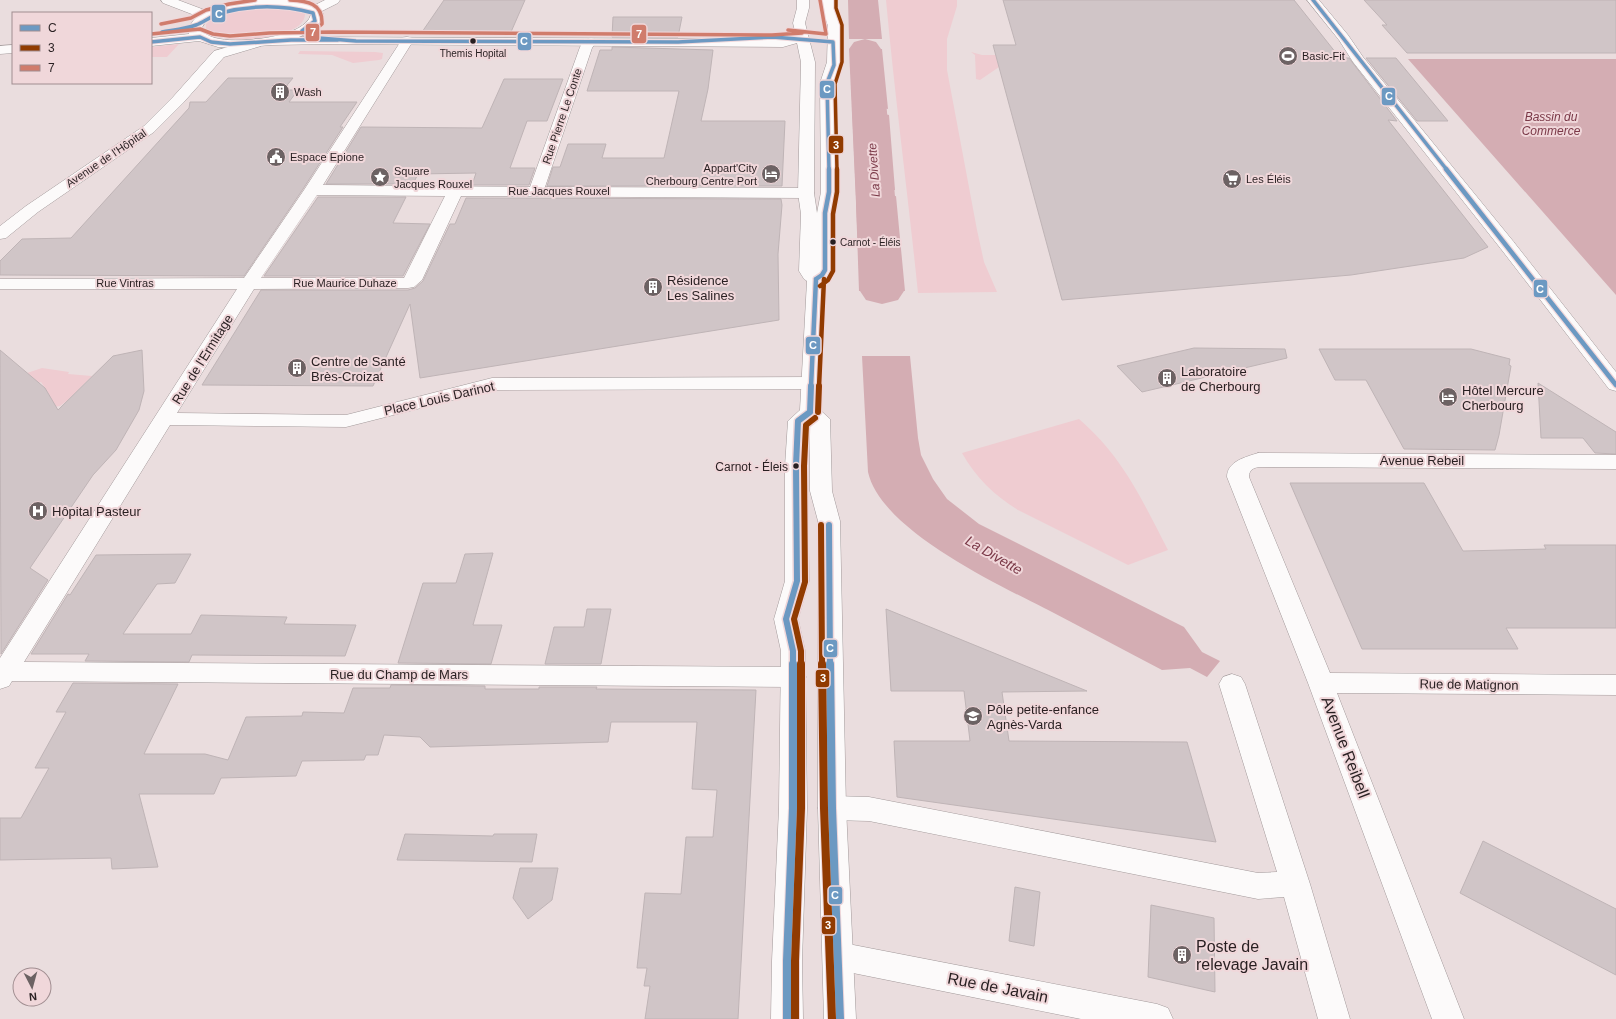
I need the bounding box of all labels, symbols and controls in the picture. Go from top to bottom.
line badge: C [211,4,226,23]
text: C [215,8,223,20]
legend [12,12,152,84]
text: C [48,21,57,35]
line badge: 7 [305,23,320,42]
line badge: 7 [631,24,647,44]
text: 7 [310,26,316,38]
text: 7 [636,28,642,40]
line badge: C [517,32,532,51]
text: C [520,35,528,47]
marker: Themis Hopital [468,36,478,46]
text: 3 [48,41,55,55]
sports icon: Basic-Fit [1277,45,1299,67]
place label: Themis Hopital [440,48,506,59]
place label: Basic-Fit [1302,50,1345,62]
text: 7 [48,61,55,75]
street label: Rue Pierre Le Conte [540,67,584,165]
line badge: C [819,80,835,99]
building icon: Wash [269,81,291,103]
text: C [823,83,831,95]
place label: Wash [294,86,322,98]
line badge: C [1381,87,1396,106]
text: C [1385,90,1393,102]
water label: Bassin du Commerce [1522,110,1581,138]
street label: Avenue de l'Hôpital [64,127,148,189]
line badge: 3 [828,135,844,154]
text: 3 [833,139,839,151]
water label: La Divette [865,142,883,197]
public building icon: Espace Epione [265,146,287,168]
place label: Espace Epione [290,151,364,163]
place label: Appart'City Cherbourg Centre Port [646,162,758,187]
hotel icon: Appart'City Cherbourg Centre Port [760,163,782,185]
place label: Square Jacques Rouxel [394,165,472,190]
place icon: Square Jacques Rouxel [369,166,391,188]
supermarket icon: Les Éléis [1221,168,1243,190]
place label: Les Éléis [1246,173,1291,185]
street label: Rue Jacques Rouxel [508,185,610,197]
place label: Carnot - Éléis [840,236,901,248]
marker: Carnot - Éléis [828,237,838,247]
place label: Résidence Les Salines [667,273,735,303]
building icon: Résidence Les Salines [642,276,664,298]
street label: Rue Vintras [96,277,154,289]
street label: Rue Maurice Duhaze [293,277,397,289]
line badge: C [1533,279,1548,298]
text: C [1536,283,1544,295]
street label: Rue de l'Ermitage [169,312,236,407]
line badge: C [805,336,821,355]
text: C [809,339,817,351]
place label: Centre de Santé Brès-Croizat [311,354,406,384]
building icon: Centre de Santé Brès-Croizat [286,357,308,379]
place label: Laboratoire de Cherbourg [1181,364,1261,394]
building icon: Laboratoire de Cherbourg [1156,367,1178,389]
street label: Place Louis Darinot [383,378,496,418]
place label: Hôtel Mercure Cherbourg [1462,383,1544,413]
hotel icon: Hôtel Mercure Cherbourg [1437,386,1459,408]
street label: Avenue Rebeil [1380,453,1464,468]
place label: Carnot - Éleis [715,459,788,474]
marker: Carnot - Éleis [791,461,801,471]
hospital icon: Hôpital Pasteur [27,500,49,522]
place label: Hôpital Pasteur [52,504,142,519]
water label: La Divette [963,532,1025,578]
line badge: C [823,639,838,658]
text: C [826,642,834,654]
street label: Rue du Champ de Mars [330,667,469,682]
line badge: 3 [815,669,830,688]
text: 3 [820,672,826,684]
street label: Rue de Matignon [1419,676,1519,693]
street label: Avenue Reibell [1318,694,1373,800]
place label: Pôle petite-enfance Agnès-Varda [987,702,1099,732]
school or university icon: Pôle petite-enfance Agnès-Varda [962,705,984,727]
line badge: C [828,886,843,905]
text: C [831,889,839,901]
line badge: 3 [821,916,836,935]
text: 3 [825,919,831,931]
place label: Poste de relevage Javain [1196,938,1308,973]
building icon: Poste de relevage Javain [1171,944,1193,966]
north arrow [12,967,52,1007]
street label: Rue de Javain [946,969,1050,1006]
text: N [28,991,38,1003]

